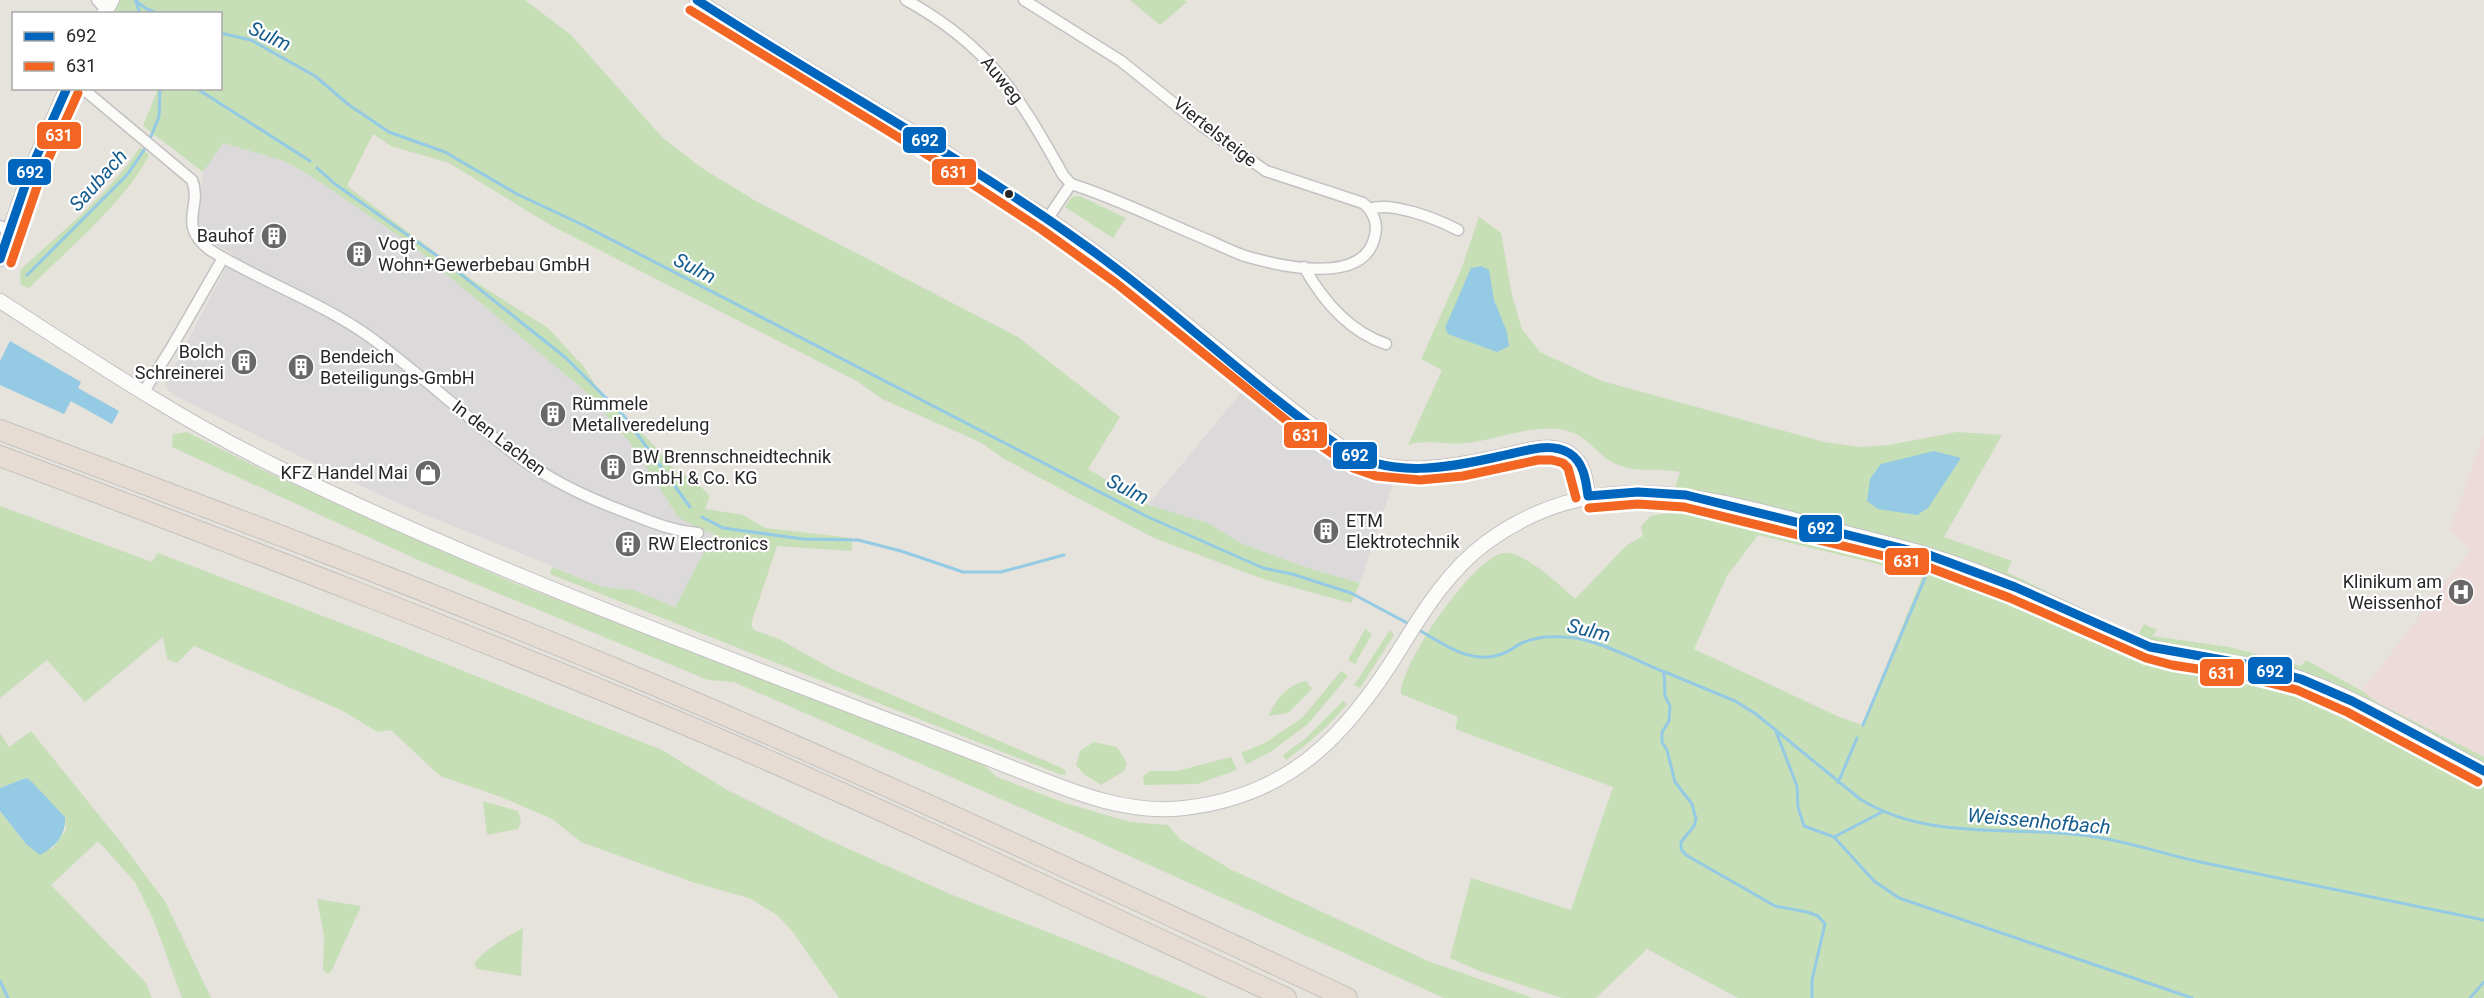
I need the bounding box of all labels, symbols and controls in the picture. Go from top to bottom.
legend [12,12,222,90]
water label: Sulm [245,16,295,56]
text: 692 [66,25,96,46]
street label: Auweg [977,52,1028,108]
text: 631 [66,55,96,76]
street label: Viertelsteige [1169,92,1261,171]
line badge: 631 [36,121,82,150]
text: 631 [45,126,73,145]
line badge: 692 [902,126,947,154]
text: 692 [911,131,939,150]
water label: Saubach [64,144,132,216]
line badge: 692 [7,158,52,186]
line badge: 631 [931,158,977,186]
text: 692 [16,163,44,182]
text: 631 [940,163,968,182]
unlabelled marker [1003,188,1015,200]
building icon: Bauhof [259,221,289,251]
place label: Bauhof [197,225,255,246]
place label: Vogt Wohn+Gewerbebau GmbH [378,233,590,275]
building icon: Vogt Wohn+Gewerbebau GmbH [344,239,374,269]
water label: Sulm [670,247,720,289]
place label: Bolch Schreinerei [135,341,224,383]
place label: Bendeich Beteiligungs-GmbH [320,346,475,388]
building icon: Bolch Schreinerei [229,347,259,377]
building icon: Bendeich Beteiligungs-GmbH [286,352,316,382]
place label: Rümmele Metallveredelung [572,393,709,435]
street label: In den Lachen [448,396,550,480]
building icon: Rümmele Metallveredelung [538,399,568,429]
line badge: 631 [1283,421,1328,449]
text: 631 [1292,426,1320,445]
line badge: 692 [1332,441,1378,470]
place label: BW Brennschneidtechnik GmbH & Co. KG [632,446,832,488]
text: 692 [1341,446,1369,465]
building icon: BW Brennschneidtechnik GmbH & Co. KG [598,452,628,482]
shop icon: KFZ Handel Mai [413,458,443,488]
place label: KFZ Handel Mai [281,462,408,483]
water label: Sulm [1103,468,1153,510]
place label: ETM Elektrotechnik [1346,510,1460,552]
line badge: 692 [1798,514,1843,543]
building icon: ETM Elektrotechnik [1311,516,1341,546]
text: 692 [1807,519,1835,538]
building icon: RW Electronics [613,529,643,559]
place label: RW Electronics [648,533,768,554]
line badge: 631 [1884,547,1930,576]
text: 631 [1893,552,1921,571]
place label: Klinikum am Weissenhof [2343,571,2443,613]
hospital icon: Klinikum am Weissenhof [2446,577,2476,607]
water label: Sulm [1565,613,1613,647]
line badge: 692 [2247,656,2293,685]
line badge: 631 [2199,658,2245,687]
text: 692 [2256,662,2284,681]
text: 631 [2208,664,2236,683]
water label: Weissenhofbach [1966,803,2112,839]

